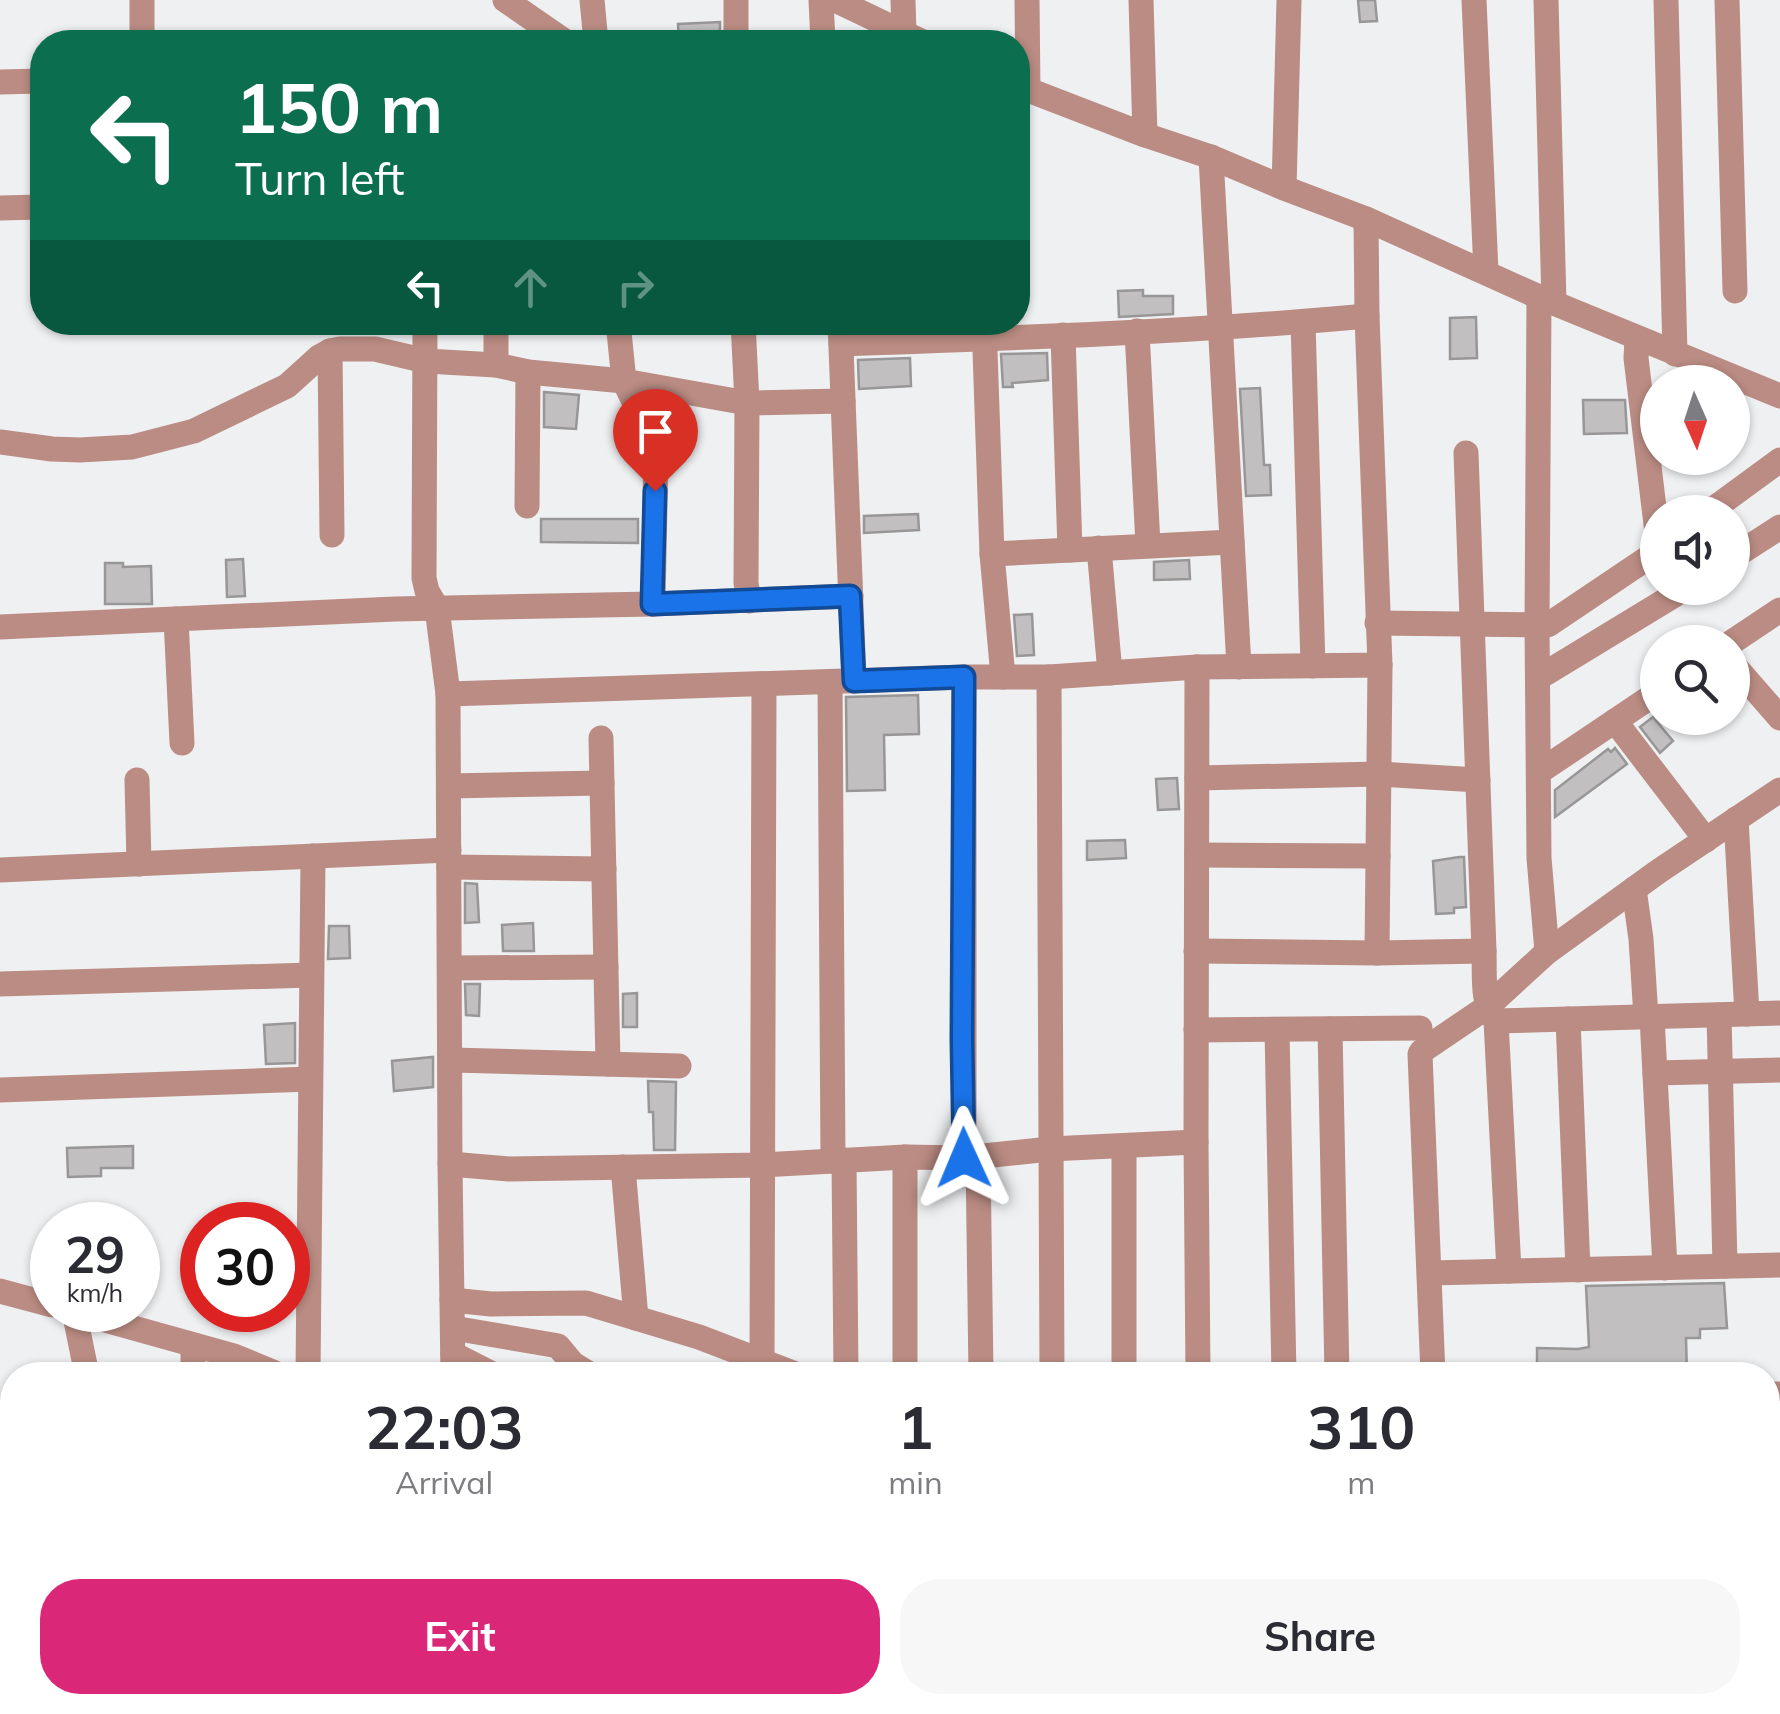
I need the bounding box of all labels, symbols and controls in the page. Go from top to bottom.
text: 150 m [235,63,443,151]
icon: left [70,70,200,200]
text: Turn left [235,150,404,206]
icon: left [398,260,453,315]
icon: ahead [503,260,558,315]
icon: right [608,260,663,315]
north arrow [1640,365,1750,475]
map controls [1640,365,1750,735]
pin [613,389,698,492]
icon: arrive [628,404,683,459]
button: sound [1640,495,1750,605]
button: search [1640,625,1750,735]
position arrow [912,1106,1016,1210]
speed limit sign: 30 [180,1202,310,1332]
text: 29 [65,1223,125,1286]
text: km/h [67,1277,123,1308]
text: 22:03 [365,1389,524,1464]
text: 1 [897,1389,933,1464]
text: 310 [1307,1389,1415,1464]
text: Arrival [395,1462,493,1502]
text: min [888,1462,943,1502]
text: m [1347,1462,1375,1502]
button: Exit [40,1579,880,1694]
button: Share [900,1579,1740,1694]

